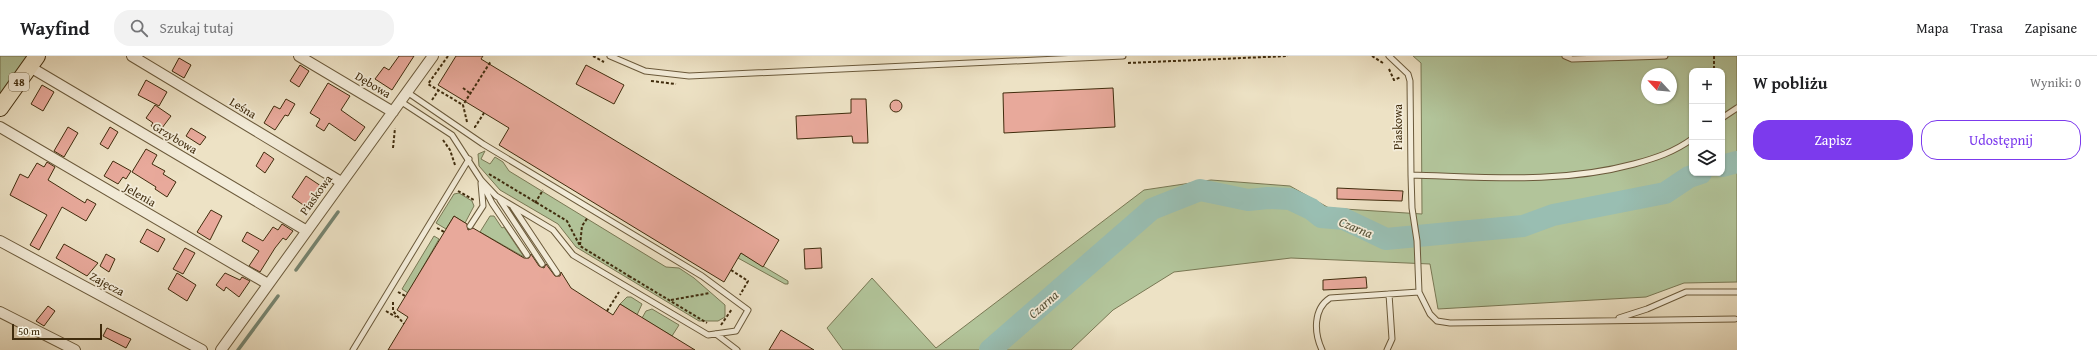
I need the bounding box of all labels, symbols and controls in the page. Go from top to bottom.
search box [114,10,394,46]
text: Wayfind [20,14,90,42]
icon: search [128,17,150,39]
text: Szukaj tutaj [160,17,233,38]
text: Mapa [1916,18,1949,38]
text: Trasa [1971,18,2003,38]
text: Zapisane [2025,18,2077,38]
street label: Dębowa [352,67,395,102]
north arrow [1641,68,1677,104]
map controls [1689,68,1725,176]
button: + [1689,68,1725,104]
text: W pobliżu [1753,70,1828,95]
road number: 48 [9,73,29,91]
text: Wyniki: 0 [2030,73,2081,92]
street label: Leśna [227,93,260,122]
street label: Piaskowa [1389,104,1406,150]
button: − [1689,104,1725,140]
street label: Grzybowa [150,118,201,158]
button: Zapisz [1753,120,1913,160]
button: Udostępnij [1921,120,2081,160]
button: layers [1689,140,1725,176]
street label: Piaskowa [295,171,336,218]
street label: Jelenia [119,178,160,211]
water label: Czarna [1336,212,1375,243]
street label: Zajęcza [87,267,128,300]
water label: Czarna [1024,286,1063,323]
scale bar [12,322,102,341]
text: 50 m [18,323,40,339]

